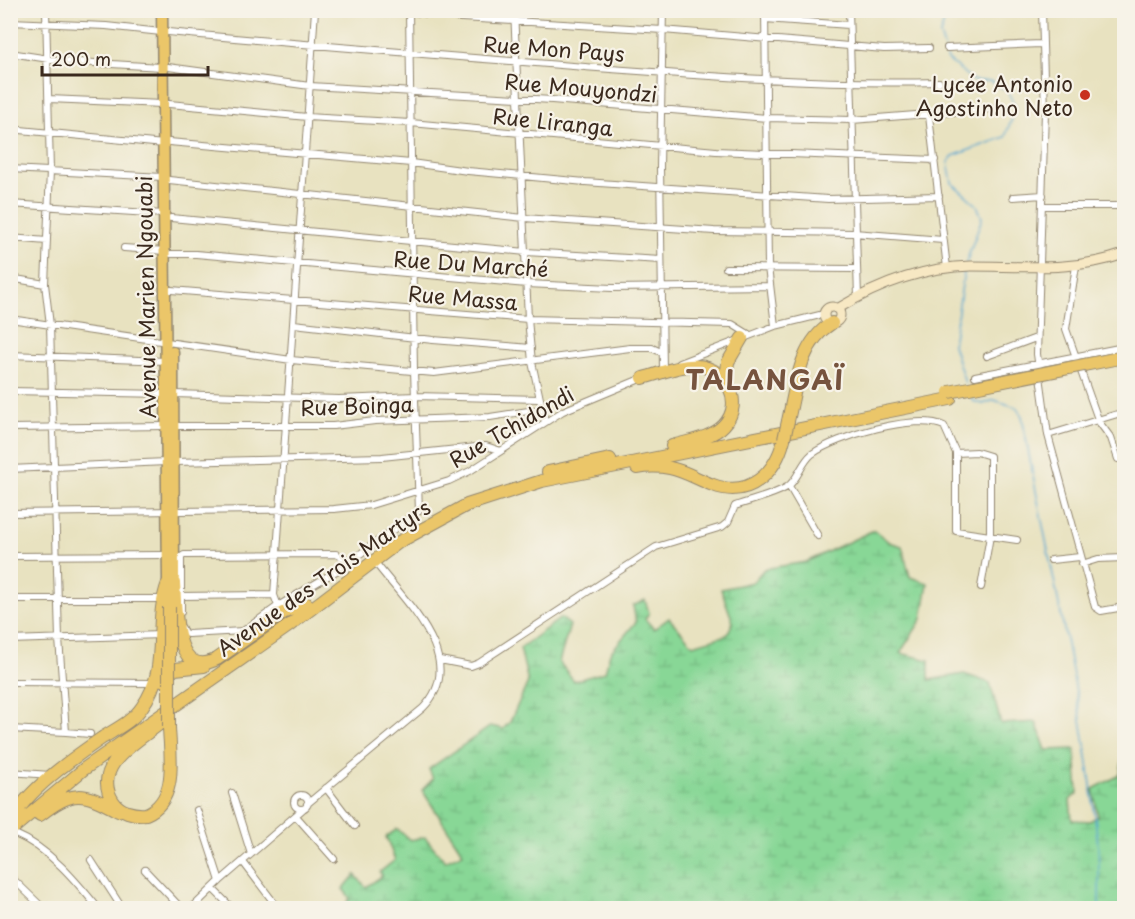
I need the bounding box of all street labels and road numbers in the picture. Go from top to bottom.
street label: Rue Mon Pays [482,27,626,69]
street label: Rue Mouyondzi [503,64,659,110]
street label: Rue Liranga [491,99,615,143]
street label: Avenue Marien Ngouabi [127,175,163,419]
street label: Rue Du Marché [392,242,550,284]
street label: Rue Massa [407,276,519,318]
street label: Rue Tchidondi [443,377,579,475]
street label: Rue Boinga [300,387,414,423]
street label: Avenue des Trois Martyrs [209,491,437,663]

